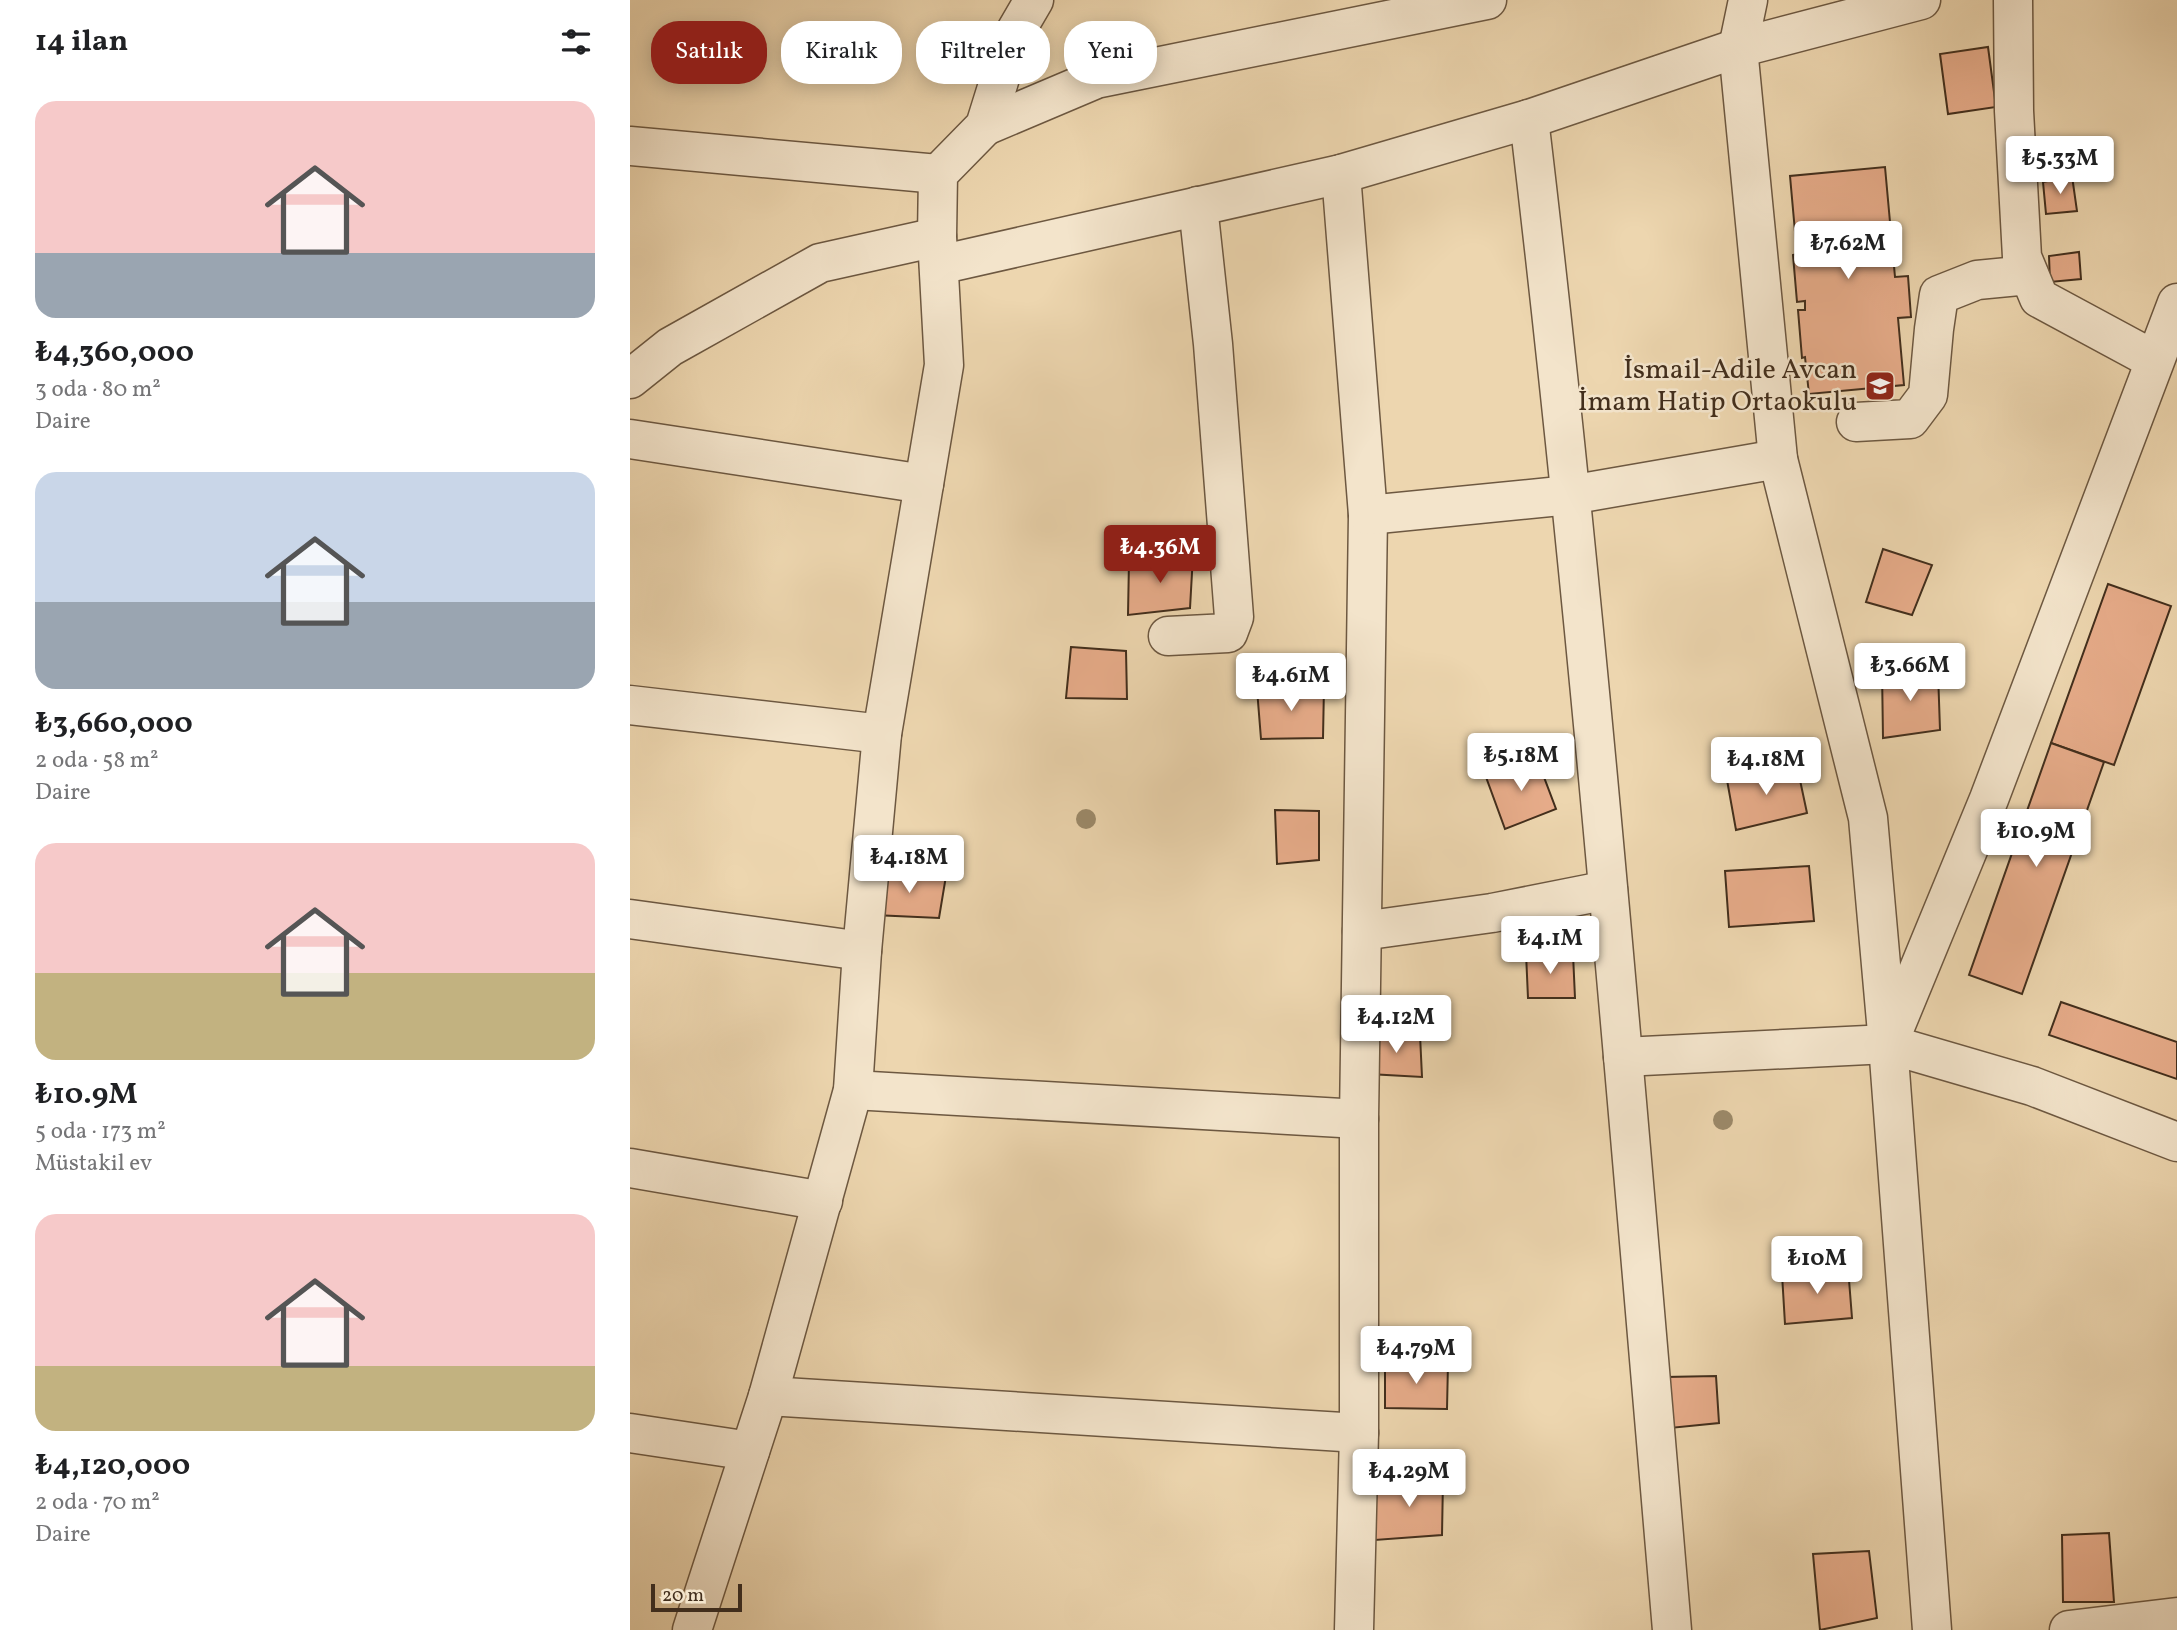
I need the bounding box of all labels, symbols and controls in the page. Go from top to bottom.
text: 14 ilan [35,21,128,63]
chip: Satılık [651,21,767,84]
chip: Kiralık [781,21,902,84]
chip: Filtreler [916,21,1050,84]
chip: Yeni [1064,21,1157,84]
icon: filters [557,23,595,61]
pin: ₺5.33M [2003,136,2117,196]
text: ₺5.33M [2022,143,2098,175]
icon: home [252,147,378,273]
pin: ₺7.62M [1791,222,1905,281]
text: ₺7.62M [1810,228,1886,260]
text: ₺4,360,000 [35,332,194,374]
place label: İsmail-Adile Avcan İmam Hatip Ortaokulu [1578,351,1857,422]
school or university icon: İsmail-Adile Avcan İmam Hatip Ortaokulu [1863,369,1897,403]
text: 3 oda · 80 m² [35,374,161,406]
text: Daire [35,406,91,438]
icon: home [252,518,378,644]
pin: ₺4.36M [1103,526,1217,585]
text: ₺4.36M [1120,532,1200,564]
pin: ₺3.66M [1853,644,1967,703]
text: ₺3.66M [1870,650,1950,682]
pin: ₺4.61M [1234,654,1348,713]
text: ₺4.61M [1252,660,1330,692]
text: ₺3,660,000 [35,703,193,745]
pin: ₺5.18M [1464,734,1578,793]
pin: ₺4.18M [1709,738,1823,797]
text: ₺5.18M [1483,740,1559,772]
text: ₺4.18M [1727,744,1805,776]
text: 2 oda · 58 m² [35,745,159,777]
text: Daire [35,777,91,809]
pin: ₺10.9M [1979,810,2093,869]
text: ₺10.9M [1997,816,2075,848]
pin: ₺4.18M [852,836,966,895]
text: ₺4.18M [870,842,948,874]
icon: home [252,889,378,1015]
pin: ₺4.1M [1501,916,1599,976]
text: ₺4.1M [1517,923,1583,955]
pin: ₺4.12M [1339,996,1453,1055]
text: ₺4.12M [1357,1002,1435,1034]
text: ₺10.9M [35,1074,137,1116]
text: 5 oda · 173 m² [35,1116,166,1148]
text: Müstakil ev [35,1148,152,1180]
pin: ₺10M [1776,1236,1858,1296]
text: ₺10M [1787,1243,1847,1275]
icon: home [252,1260,378,1386]
pin: ₺4.79M [1359,1326,1473,1386]
text: ₺4.79M [1377,1333,1455,1365]
text: ₺4,120,000 [35,1445,190,1487]
pin: ₺4.29M [1352,1450,1466,1509]
text: ₺4.29M [1369,1456,1449,1488]
text: 2 oda · 70 m² [35,1487,160,1519]
text: Daire [35,1519,91,1551]
scale bar [651,1581,742,1613]
text: 20 m [662,1583,704,1609]

